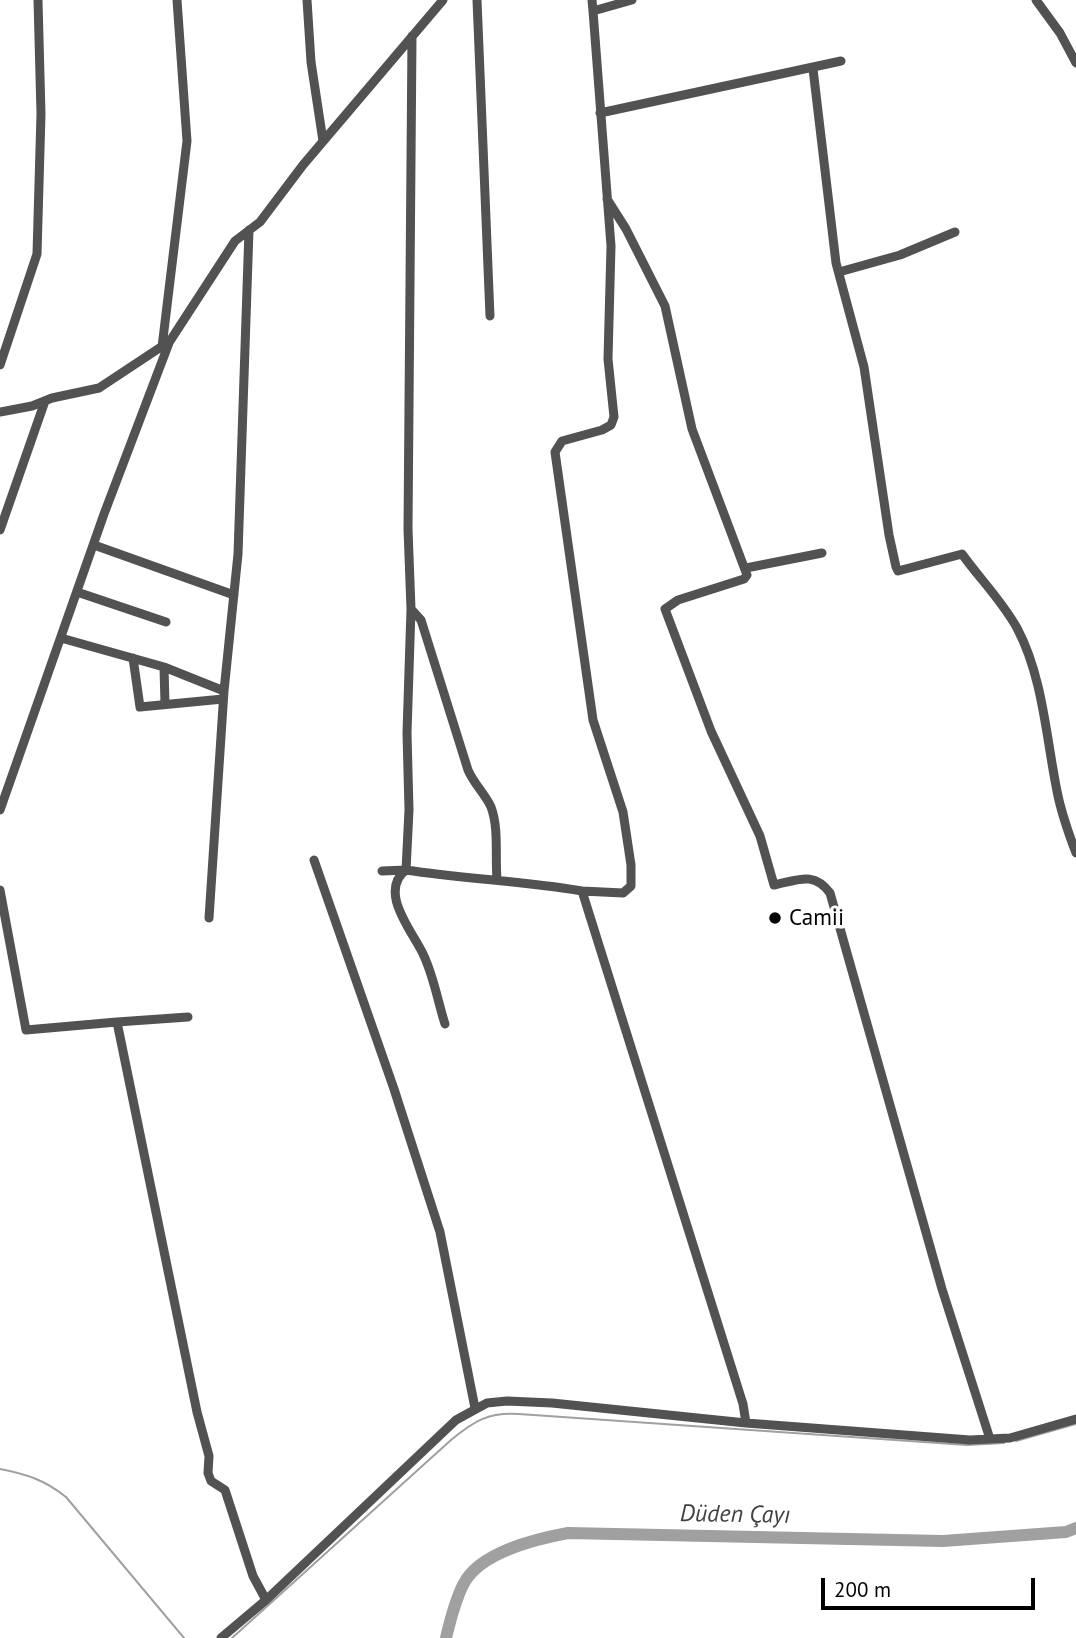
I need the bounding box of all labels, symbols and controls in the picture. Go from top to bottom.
place label: Camii [789,904,844,932]
marker: Camii [767,910,783,926]
water label: Düden Çayı [680,1500,790,1530]
scale bar [824,1564,1038,1608]
text: 200 m [834,1576,891,1603]

